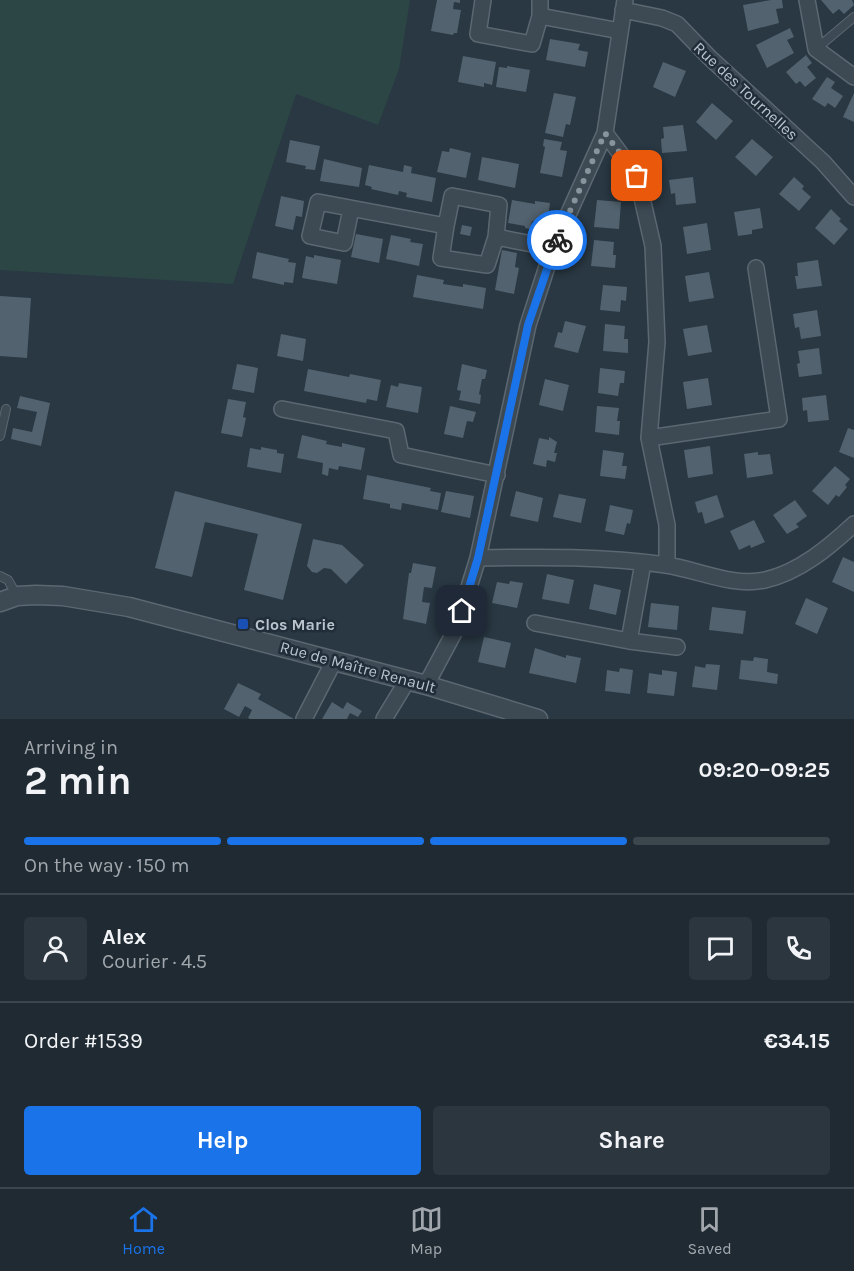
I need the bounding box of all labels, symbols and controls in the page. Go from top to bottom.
street label: Rue des Tournelles [690,38,802,144]
pin [611,150,662,201]
icon: bag [620,159,653,192]
courier [527,210,587,270]
icon: bike [541,224,574,257]
pin [436,585,487,636]
icon: home [445,594,478,627]
place label: Clos Marie [255,615,335,634]
marker: Clos Marie [236,617,250,631]
street label: Rue de Maître Renault [278,637,438,697]
text: Arriving in [24,736,118,759]
text: 09:20–09:25 [699,757,830,783]
text: 2 min [24,758,132,804]
text: On the way · 150 m [24,854,189,877]
button: person [24,917,87,980]
button: chat [689,917,752,980]
button: phone [767,917,830,980]
text: Alex [102,924,146,950]
text: Courier · 4.5 [102,950,207,973]
text: Order #1539 [24,1028,143,1054]
text: €34.15 [764,1028,830,1054]
button: Help [24,1106,421,1175]
button: Share [433,1106,830,1175]
tab: Home [122,1203,165,1258]
tab: Map [410,1203,443,1258]
tab: Saved [687,1203,732,1258]

